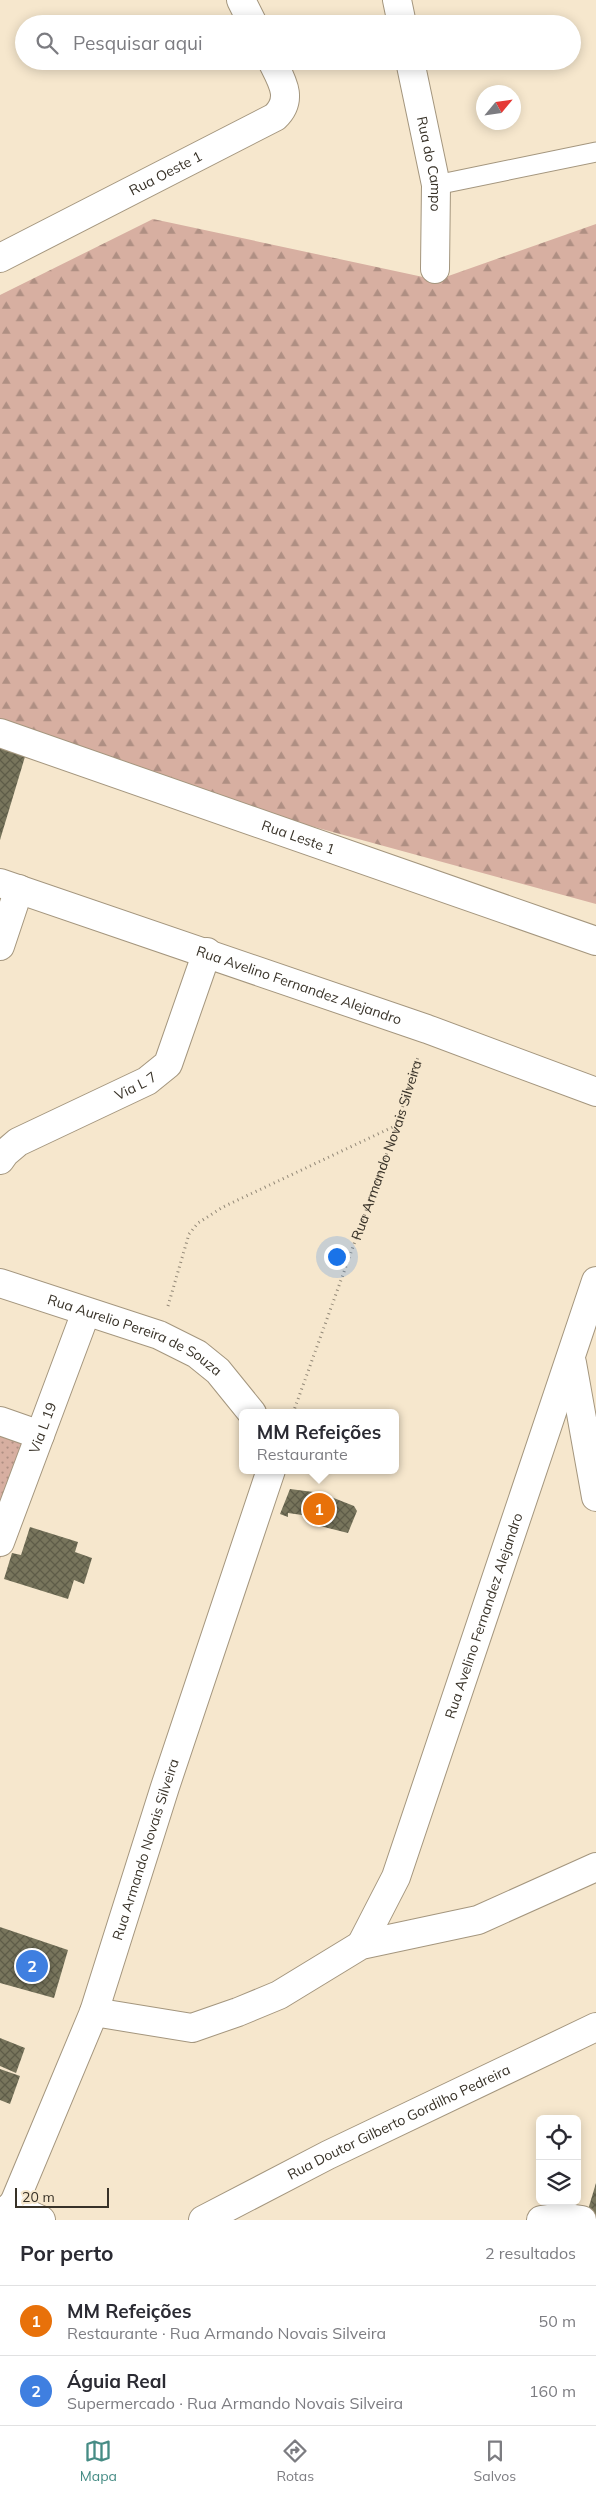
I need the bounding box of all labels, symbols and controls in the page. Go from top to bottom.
search box [15,15,581,70]
icon: search [33,29,61,57]
text: Pesquisar aqui [73,31,203,55]
north arrow [476,85,521,130]
street label: Rua do Campo [413,115,445,212]
street label: Rua Oeste 1 [126,147,205,199]
street label: Rua Leste 1 [259,816,337,858]
street label: Rua Avelino Fernandez Alejandro [194,942,404,1029]
street label: Rua Armando Novais Silveira [347,1058,426,1243]
street label: Via L 7 [112,1068,161,1104]
your location [324,1244,350,1270]
street label: Rua Aurelio Pereira de Souza [45,1290,226,1380]
street label: Via L 19 [25,1400,60,1456]
popup [239,1409,399,1474]
text: MM Refeições [257,1420,381,1444]
text: Restaurante [257,1444,348,1464]
pin: 1 [303,1490,335,1528]
street label: Rua Avelino Fernandez Alejandro [441,1511,527,1721]
street label: Rua Armando Novais Silveira [108,1756,183,1942]
pin: 2 [16,1947,48,1985]
street label: Rua Doutor Gilberto Gordilho Pedreira [284,2060,513,2184]
map controls [536,2115,581,2205]
button: locate [536,2115,581,2160]
button: layers [536,2160,581,2205]
scale bar [15,2185,109,2208]
text: 20 m [22,2188,55,2206]
text: Por perto [20,2240,114,2266]
text: 2 resultados [485,2243,576,2263]
text: MM Refeições [67,2299,191,2323]
text: 1 [31,2311,41,2331]
text: 50 m [539,2311,576,2331]
text: Restaurante · Rua Armando Novais Silveira [67,2323,386,2343]
text: Águia Real [67,2369,166,2393]
text: 2 [31,2381,41,2401]
text: 160 m [529,2381,576,2401]
text: Supermercado · Rua Armando Novais Silveira [67,2393,403,2413]
tab: Mapa [80,2437,117,2485]
tab: Rotas [276,2437,314,2485]
tab: Salvos [474,2437,516,2485]

